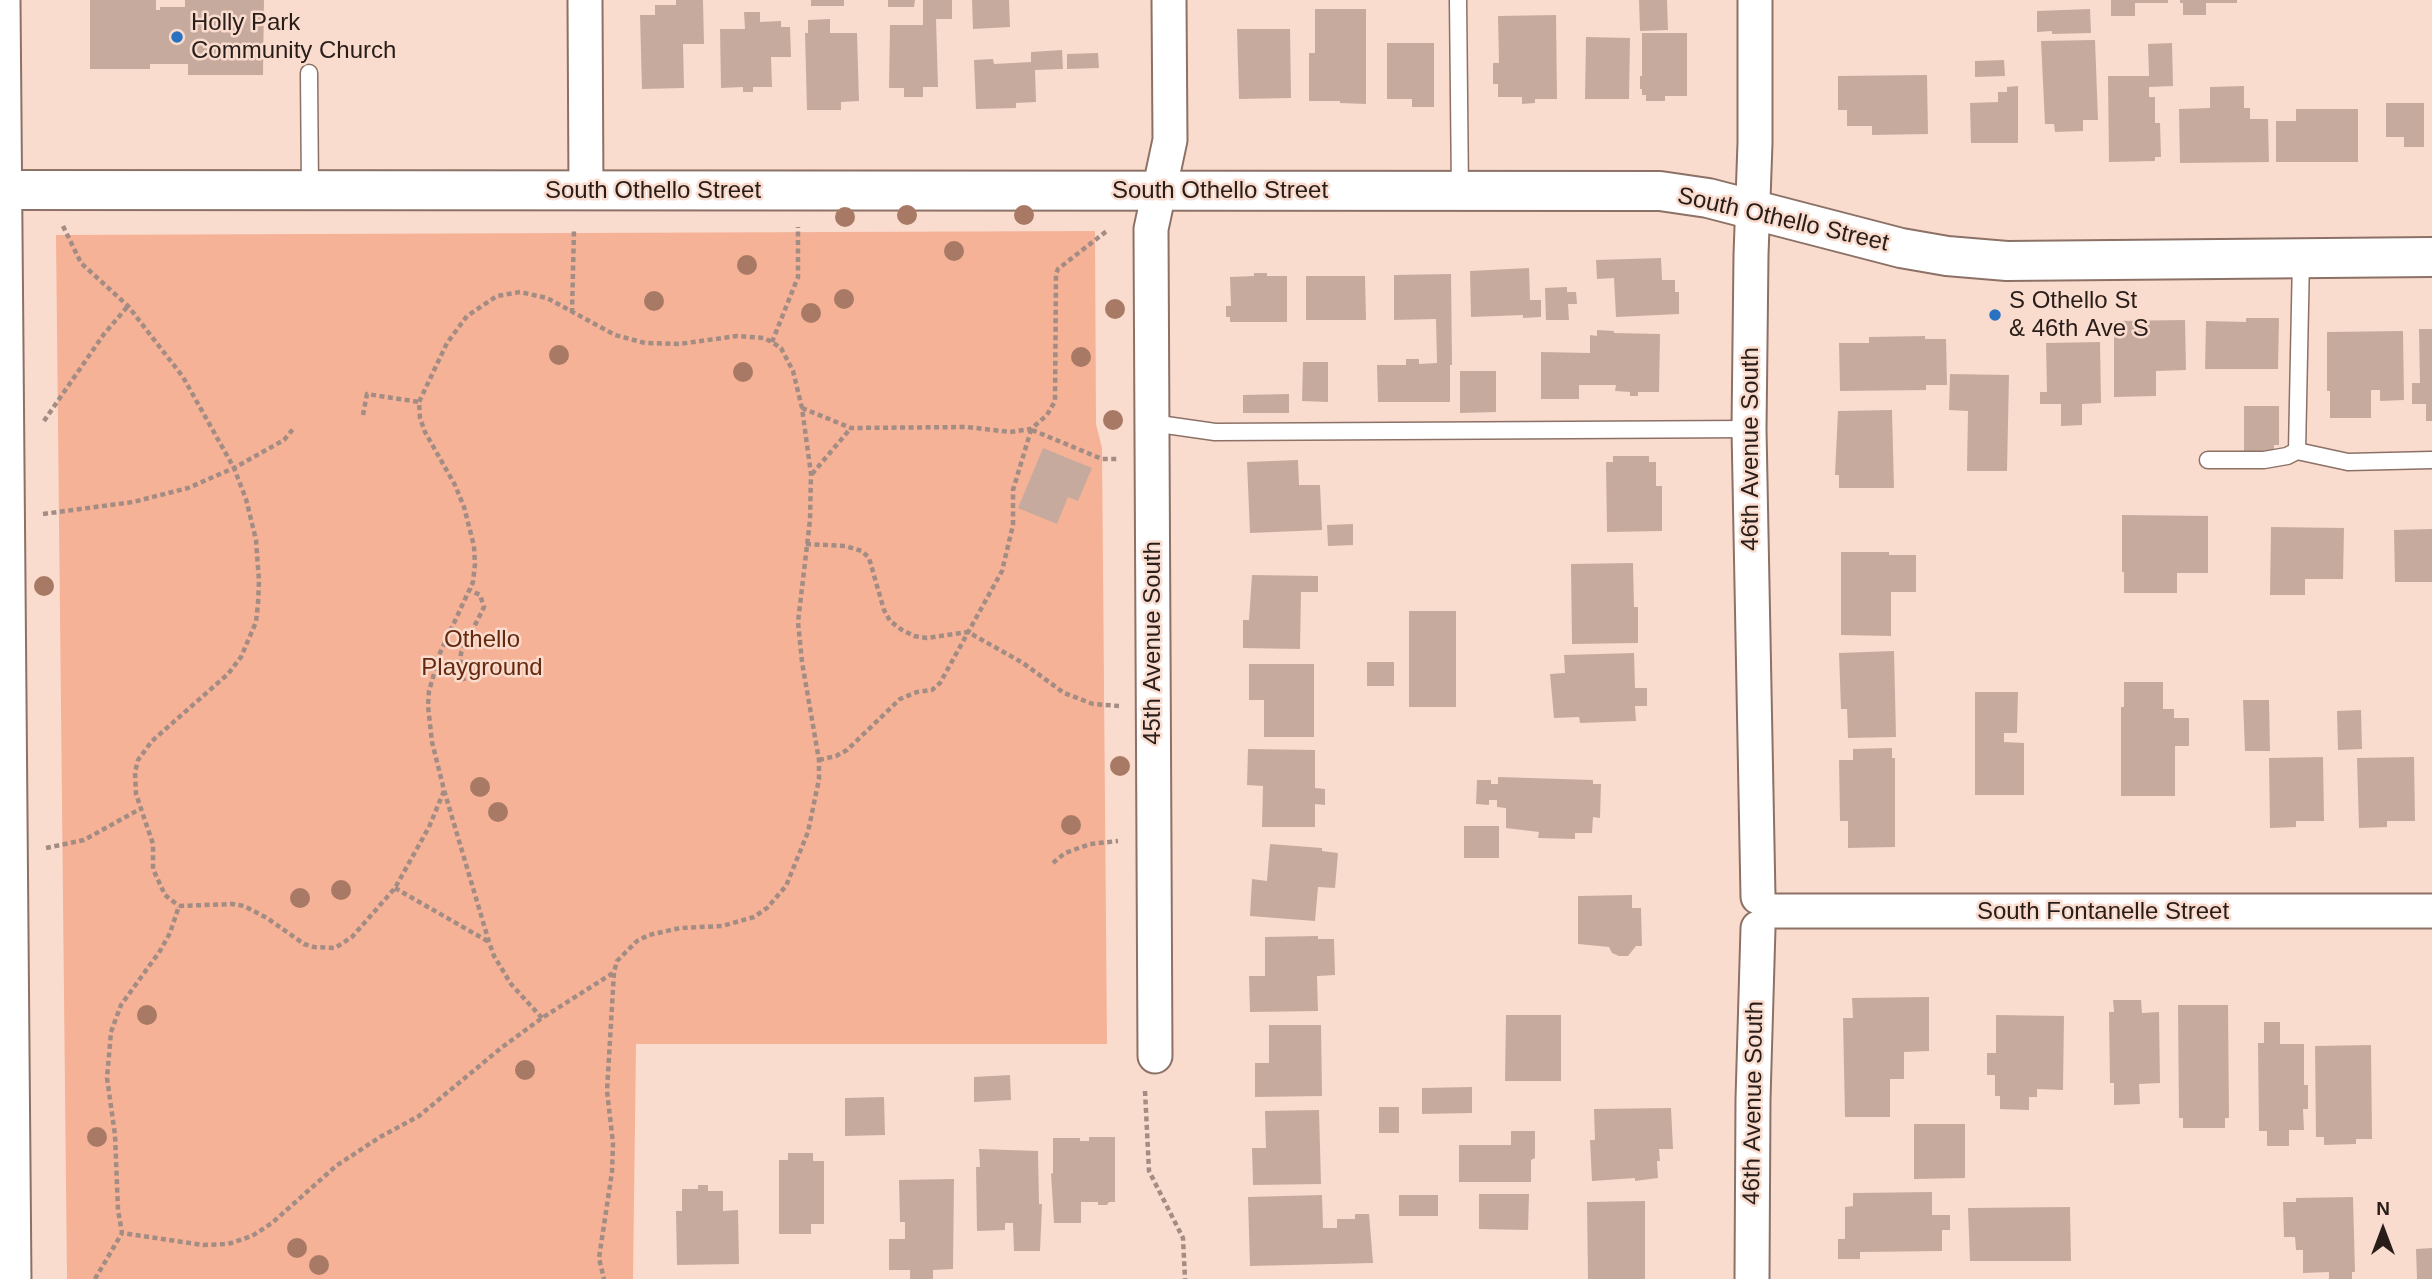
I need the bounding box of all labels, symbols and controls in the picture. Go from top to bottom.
place label: Holly Park Community Church [191,9,396,65]
marker: Holly Park Community Church [169,29,185,45]
street label: South Othello Street [545,177,761,205]
street label: South Othello Street [1112,177,1328,205]
street label: South Othello Street [1674,182,1892,258]
place label: S Othello St & 46th Ave S [2009,287,2149,343]
marker: S Othello St & 46th Ave S [1987,307,2003,323]
street label: 46th Avenue South [1737,347,1765,551]
street label: 45th Avenue South [1139,541,1167,745]
park label: Othello Playground [421,626,543,682]
street label: South Fontanelle Street [1977,898,2229,926]
street label: 46th Avenue South [1738,1001,1770,1205]
north arrow [2348,1195,2418,1265]
text: N [2376,1198,2390,1219]

